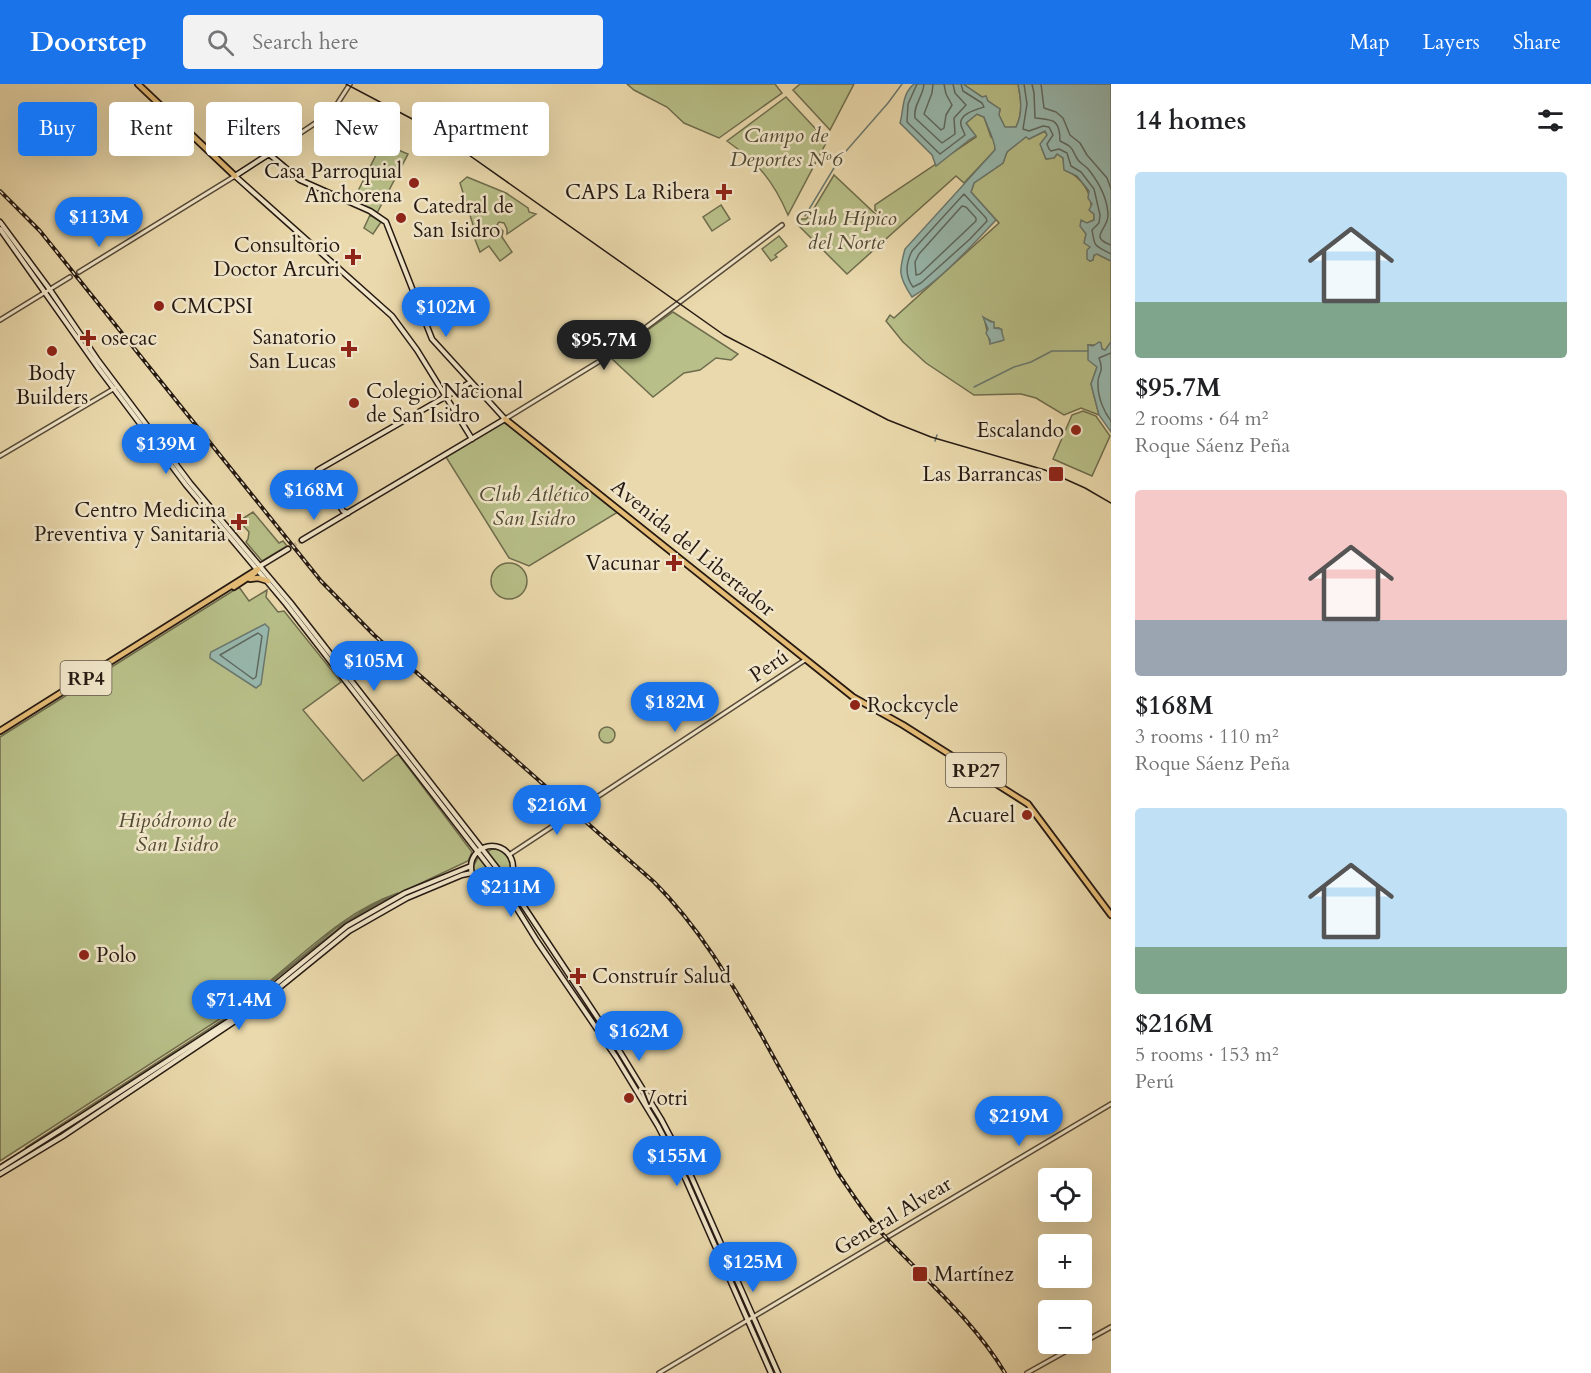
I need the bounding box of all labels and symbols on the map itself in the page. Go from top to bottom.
park label: Campo de Deportes Nº6 [730,121,845,174]
place label: Casa Parroquial Anchorena [264,157,402,210]
marker: Casa Parroquial Anchorena [407,176,421,190]
place label: CAPS La Ribera [565,178,710,207]
marker: CAPS La Ribera [715,183,733,201]
place label: Catedral de San Isidro [413,192,514,245]
pin: $113M [57,197,141,248]
park label: Club Hípico del Norte [795,204,897,257]
marker: Catedral de San Isidro [394,211,408,225]
place label: Consultorio Doctor Arcuri [213,231,340,284]
marker: Consultorio Doctor Arcuri [344,248,362,266]
pin: $102M [404,287,488,338]
place label: CMCPSI [171,292,253,321]
marker: CMCPSI [152,299,166,313]
pin: $95.7M [555,320,653,371]
place label: Sanatorio San Lucas [249,323,336,376]
place label: osecac [101,324,157,353]
marker: osecac [79,329,97,347]
marker: Sanatorio San Lucas [340,340,358,358]
marker: Body Builders [45,344,59,358]
place label: Body Builders [16,359,88,412]
place label: Colegio Nacional de San Isidro [366,377,523,430]
marker: Colegio Nacional de San Isidro [347,396,361,410]
place label: Escalando [976,416,1064,445]
marker: Escalando [1069,423,1083,437]
pin: $139M [124,424,208,475]
place label: Las Barrancas [922,460,1042,489]
marker: Las Barrancas [1047,465,1065,483]
pin: $168M [272,470,356,521]
street label: Avenida del Libertador [605,473,781,624]
park label: Club Atlético San Isidro [479,480,589,533]
place label: Centro Medicina Preventiva y Sanitaria [34,496,226,549]
marker: Centro Medicina Preventiva y Sanitaria [230,513,248,531]
place label: Vacunar [586,549,660,578]
marker: Vacunar [665,554,683,572]
pin: $105M [332,641,416,692]
street label: Perú [744,642,794,690]
road number: RP4 [60,661,112,695]
pin: $182M [633,682,717,733]
place label: Rockcycle [867,691,959,720]
marker: Rockcycle [848,698,862,712]
road number: RP27 [946,753,1006,787]
pin: $216M [515,785,599,836]
place label: Acuarel [947,801,1015,830]
park label: Hipódromo de San Isidro [118,806,237,859]
marker: Acuarel [1020,808,1034,822]
pin: $211M [469,867,553,918]
place label: Polo [96,941,136,970]
marker: Polo [77,948,91,962]
place label: Construír Salud [592,962,731,991]
marker: Construír Salud [569,967,587,985]
pin: $71.4M [190,980,288,1031]
pin: $162M [597,1011,681,1062]
place label: Votri [641,1084,688,1113]
marker: Votri [622,1091,636,1105]
pin: $219M [977,1096,1061,1147]
pin: $155M [635,1136,719,1187]
street label: General Alvear [829,1169,958,1263]
pin: $125M [711,1242,795,1293]
place label: Martínez [934,1260,1015,1289]
marker: Martínez [911,1265,929,1283]

